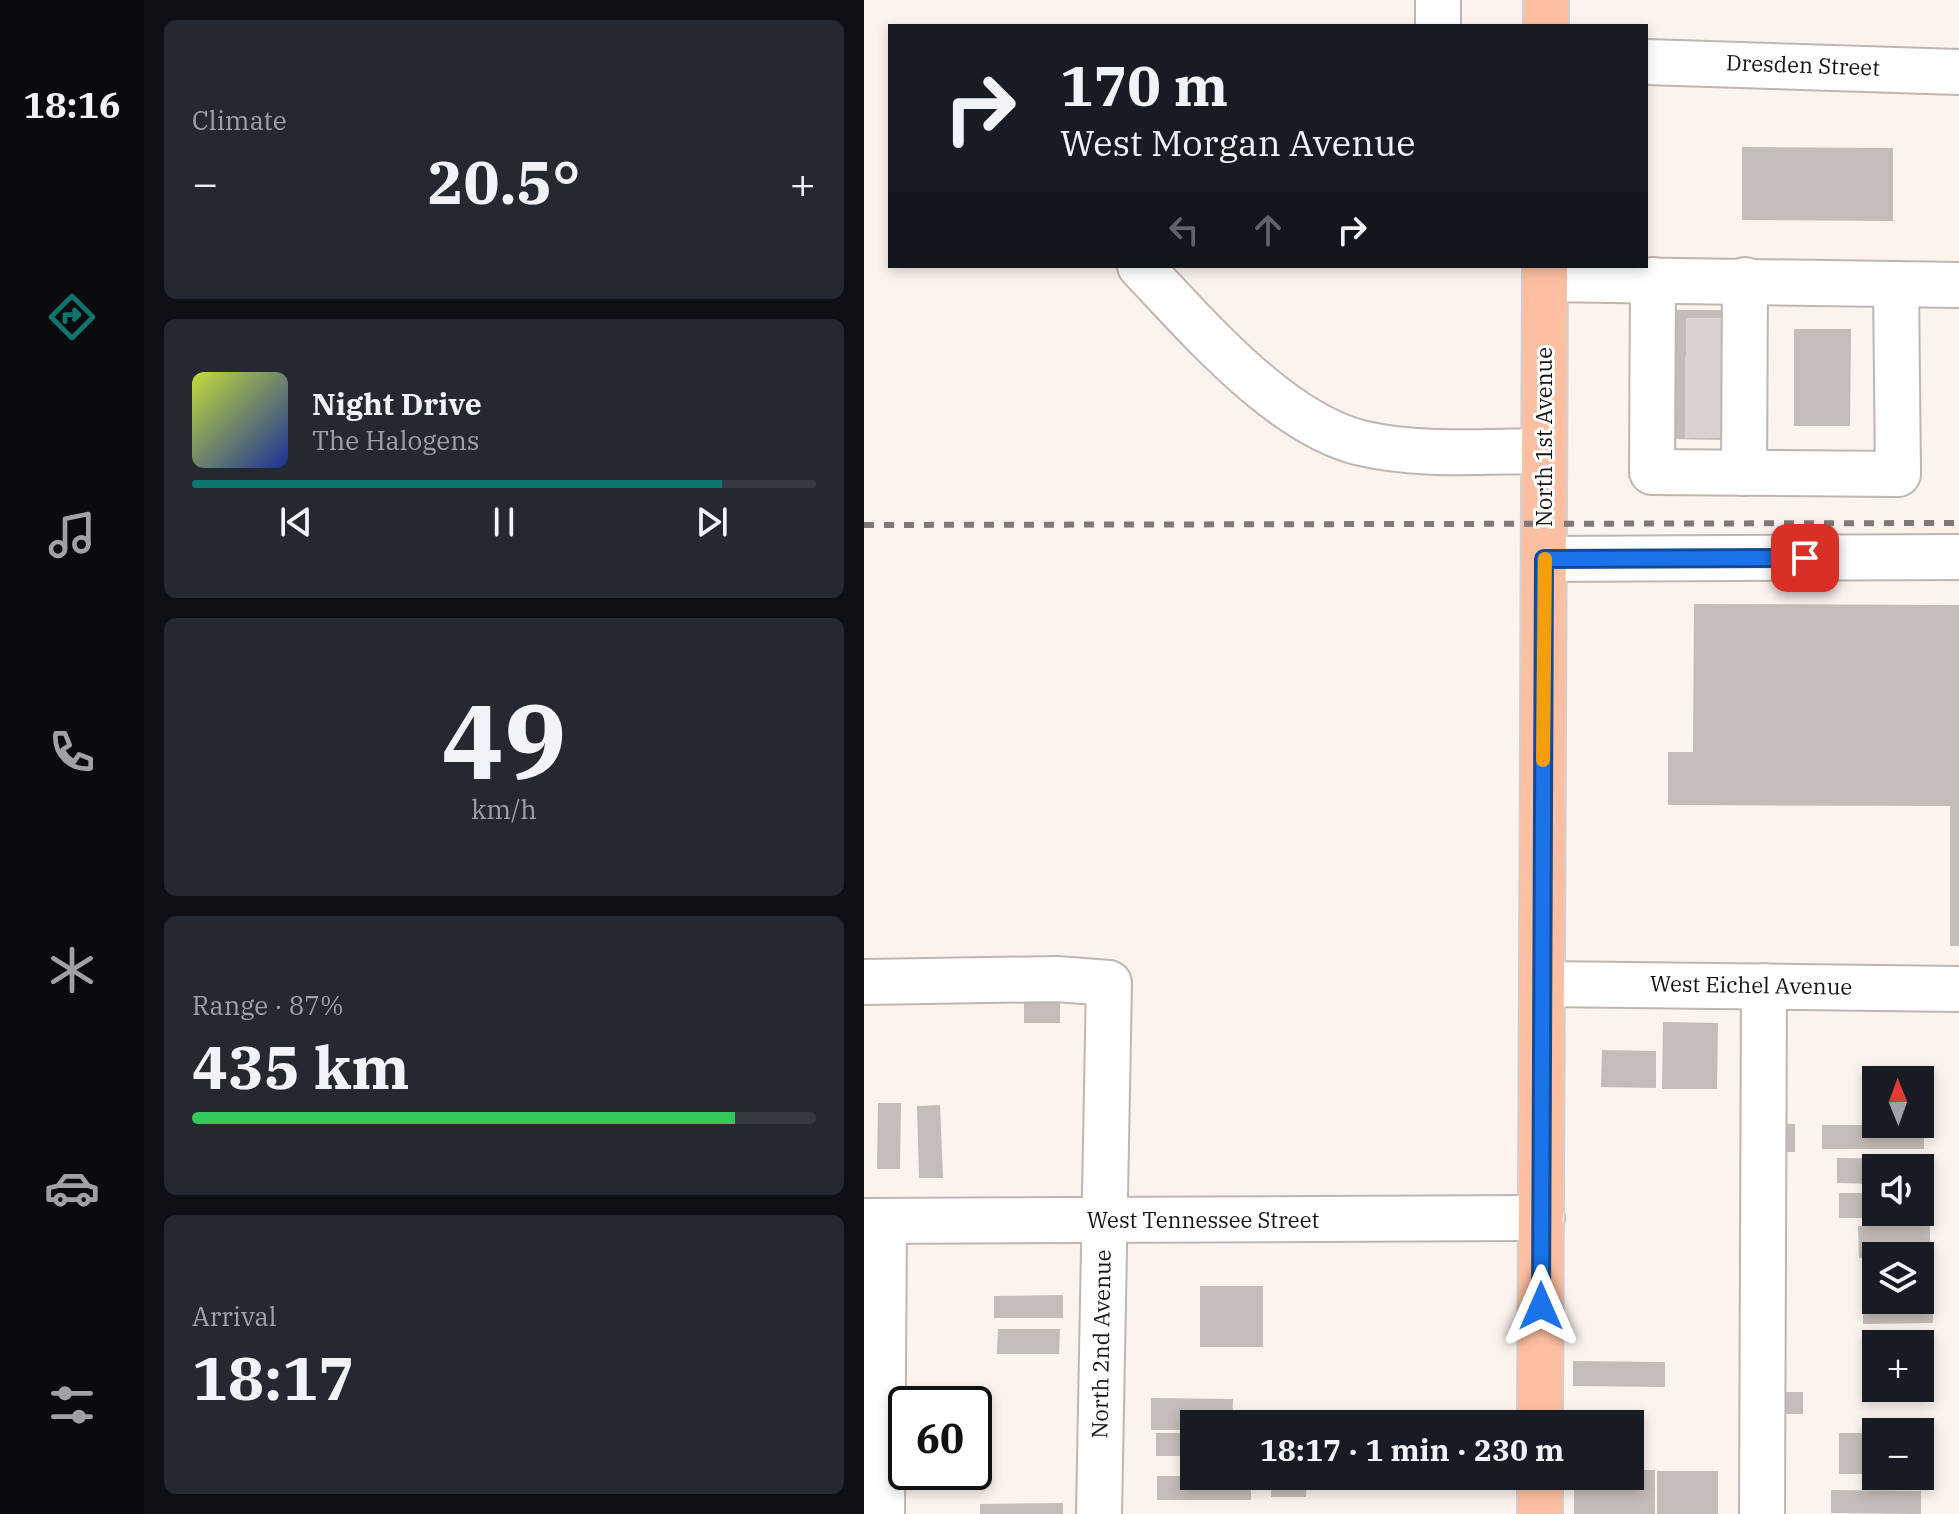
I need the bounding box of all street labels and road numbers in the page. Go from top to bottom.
street label: Dresden Street [1726,47,1881,82]
street label: North 1st Avenue [1529,347,1558,527]
street label: West Eichel Avenue [1650,968,1852,1001]
street label: West Tennessee Street [1087,1205,1319,1234]
street label: North 2nd Avenue [1084,1249,1117,1439]

